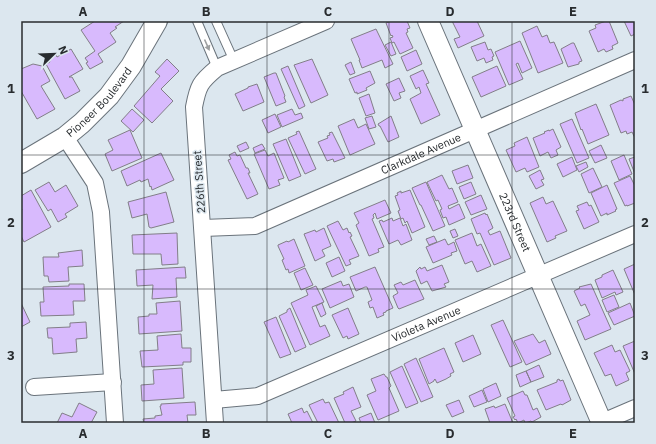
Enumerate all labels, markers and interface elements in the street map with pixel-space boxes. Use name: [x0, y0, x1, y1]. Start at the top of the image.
text: A: [79, 3, 88, 20]
text: B: [202, 3, 211, 20]
text: C: [324, 3, 333, 20]
text: D: [445, 3, 455, 20]
text: E: [569, 3, 577, 20]
north arrow: [34, 34, 74, 74]
one-way arrow: [204, 39, 210, 50]
text: N: [55, 44, 71, 57]
street label: Pioneer Boulevard: [63, 64, 135, 140]
text: 1: [7, 80, 15, 97]
text: 1: [641, 80, 649, 97]
street label: Clarkdale Avenue: [379, 130, 463, 177]
street label: 226th Street: [190, 150, 208, 214]
street label: 223rd Street: [496, 190, 534, 254]
text: 2: [7, 214, 15, 231]
text: 2: [641, 214, 649, 231]
street label: Violeta Avenue: [389, 303, 463, 345]
text: 3: [7, 347, 15, 364]
text: 3: [641, 347, 649, 364]
text: A: [79, 425, 88, 442]
text: B: [202, 425, 211, 442]
text: C: [324, 425, 333, 442]
text: D: [445, 425, 455, 442]
text: E: [569, 425, 577, 442]

